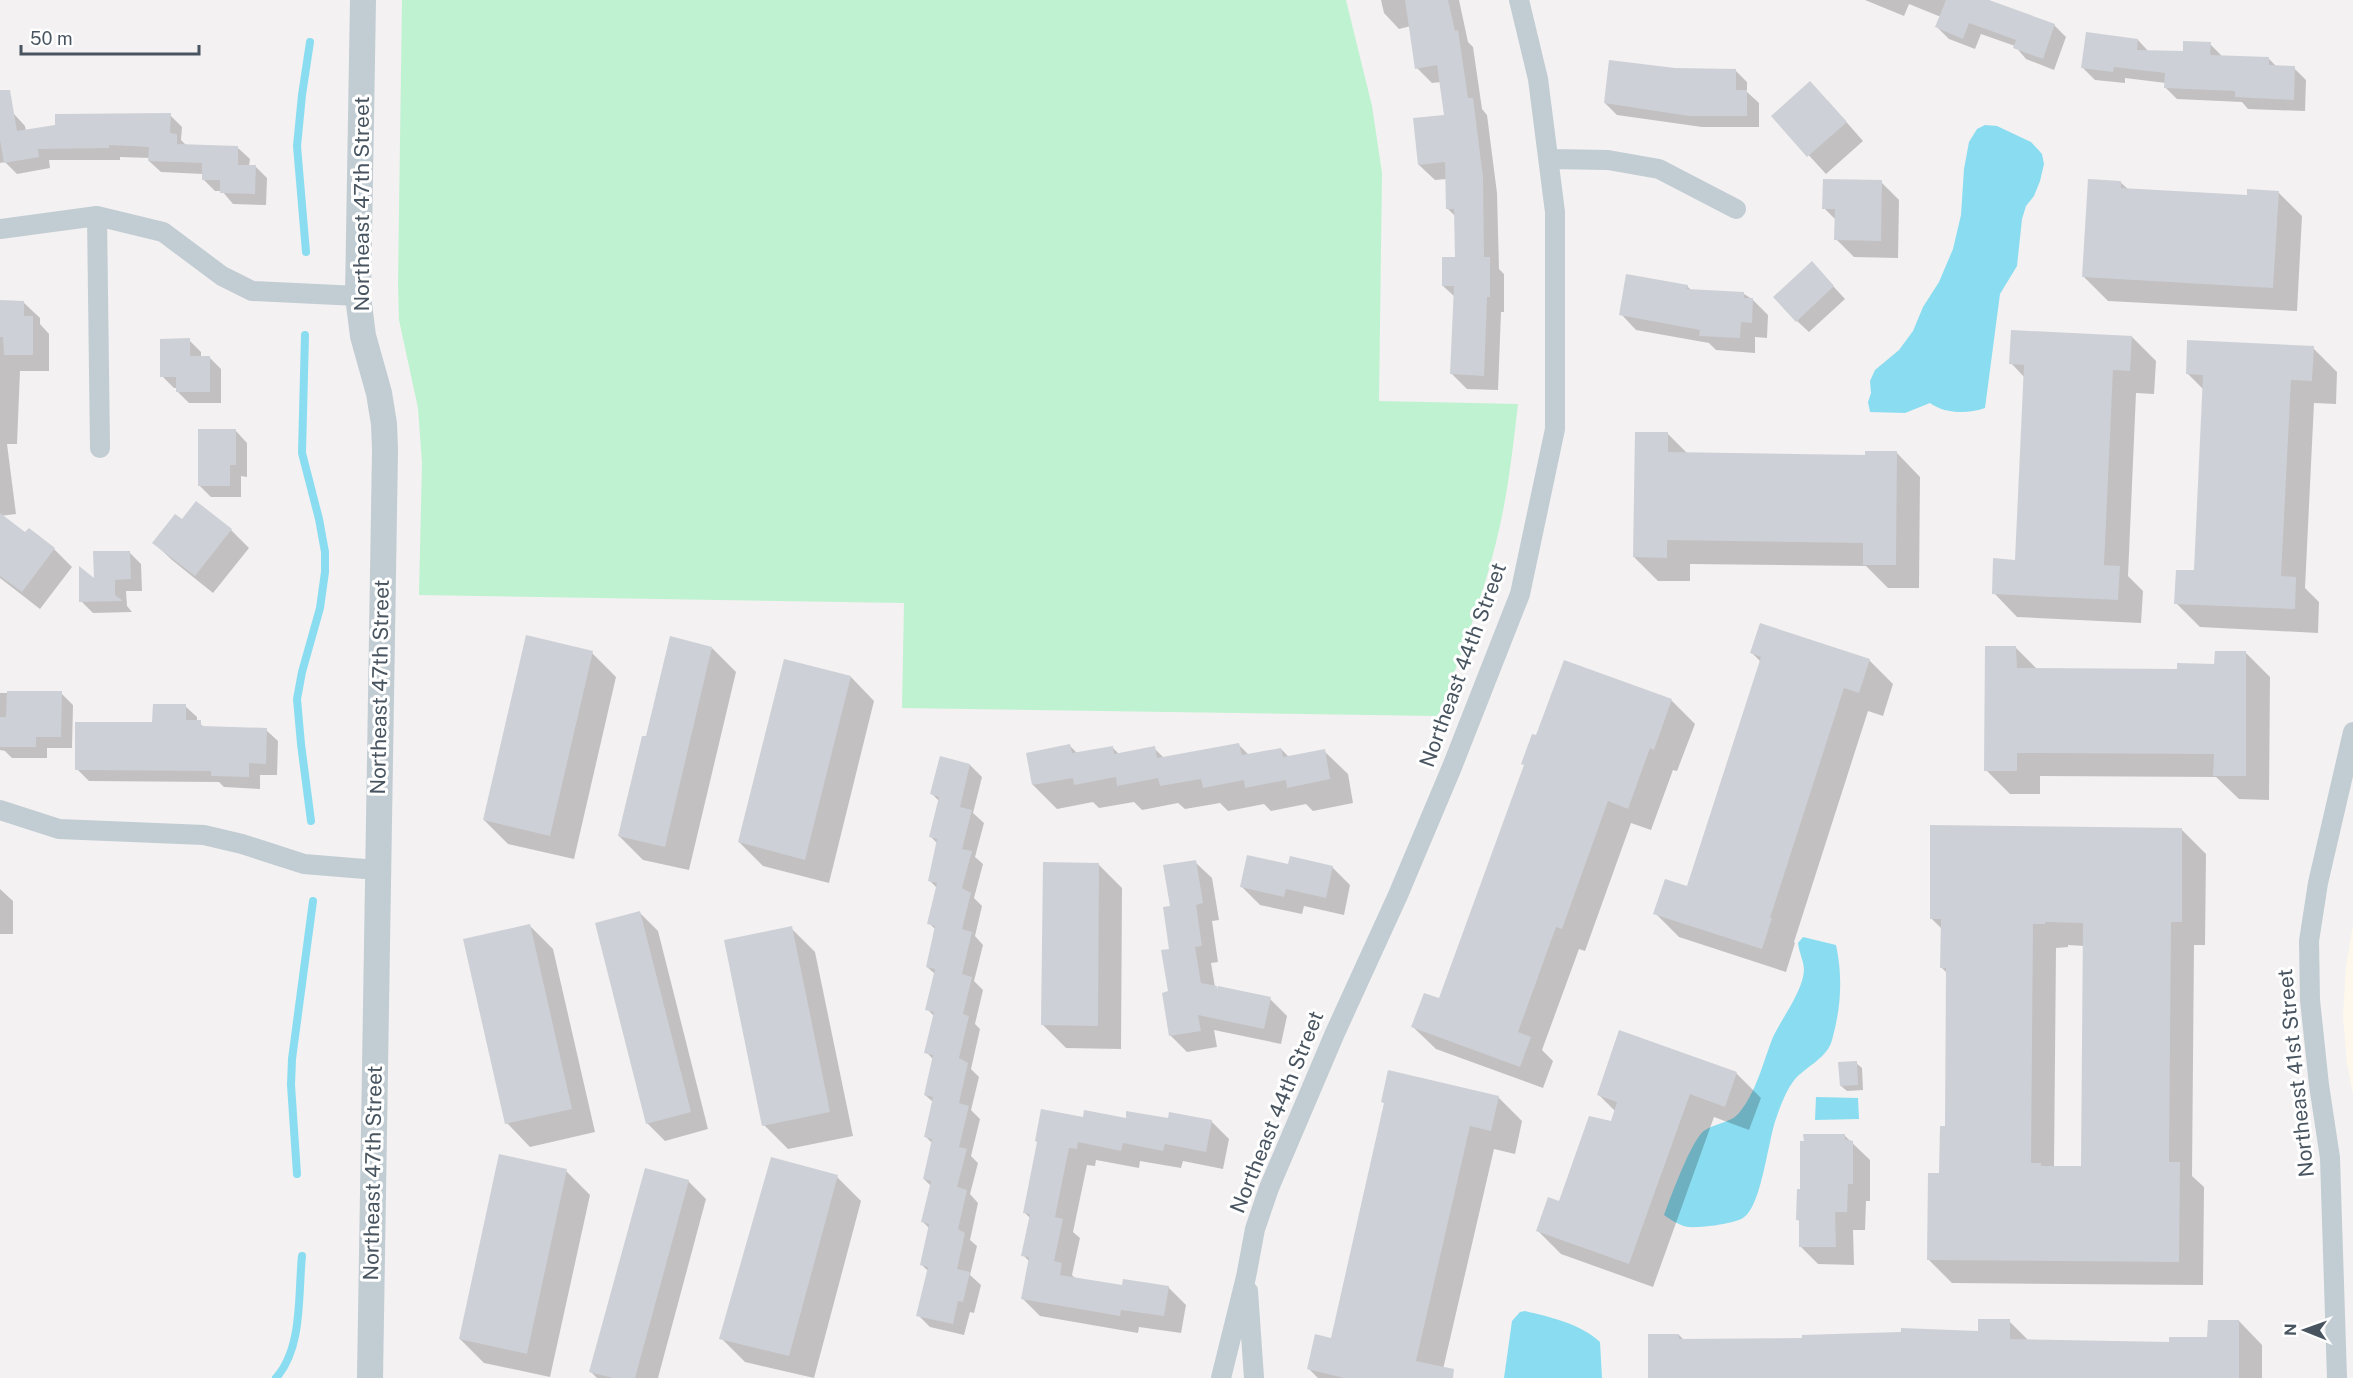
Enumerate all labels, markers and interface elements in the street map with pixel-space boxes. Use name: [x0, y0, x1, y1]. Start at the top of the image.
scale bar: [21, 18, 200, 56]
text: 50 m: [30, 28, 73, 49]
street label: Northeast 47th Street: [349, 96, 374, 312]
street label: Northeast 44th Street: [1414, 559, 1511, 770]
street label: Northeast 47th Street: [365, 579, 394, 795]
street label: Northeast 41st Street: [2272, 968, 2319, 1178]
street label: Northeast 44th Street: [1225, 1007, 1329, 1217]
street label: Northeast 47th Street: [358, 1065, 387, 1281]
north arrow: [2275, 1300, 2335, 1360]
text: N: [2281, 1323, 2300, 1336]

